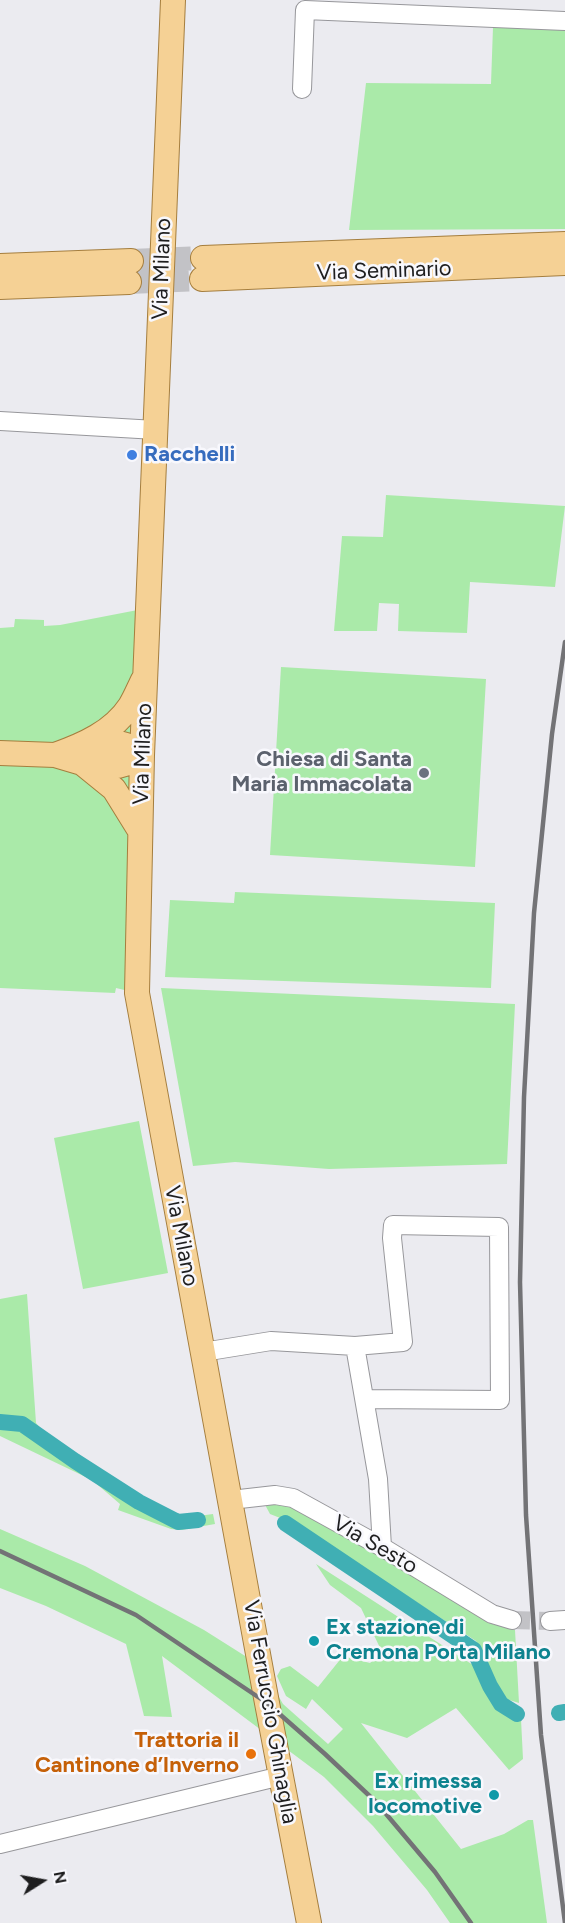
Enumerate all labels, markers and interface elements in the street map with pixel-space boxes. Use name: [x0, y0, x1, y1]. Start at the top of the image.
street label: Via Milano: [147, 218, 177, 320]
street label: Via Seminario: [316, 255, 452, 287]
place label: Racchelli: [144, 442, 235, 468]
marker: Racchelli: [125, 448, 139, 462]
street label: Via Milano: [128, 703, 158, 805]
place label: Chiesa di Santa Maria Immacolata: [232, 747, 412, 798]
marker: Chiesa di Santa Maria Immacolata: [417, 766, 431, 780]
street label: Via Milano: [158, 1184, 204, 1288]
street label: Via Sesto: [328, 1510, 422, 1580]
street label: Via Ferruccio Ghinaglia: [237, 1598, 303, 1826]
place label: Ex stazione di Cremona Porta Milano: [326, 1615, 551, 1666]
marker: Ex stazione di Cremona Porta Milano: [307, 1634, 321, 1648]
place label: Trattoria il Cantinone d’Inverno: [35, 1728, 239, 1780]
marker: Trattoria il Cantinone d’Inverno: [244, 1747, 258, 1761]
place label: Ex rimessa locomotive: [368, 1769, 482, 1820]
marker: Ex rimessa locomotive: [487, 1788, 501, 1802]
north arrow: [12, 1851, 72, 1911]
text: N: [50, 1870, 71, 1885]

